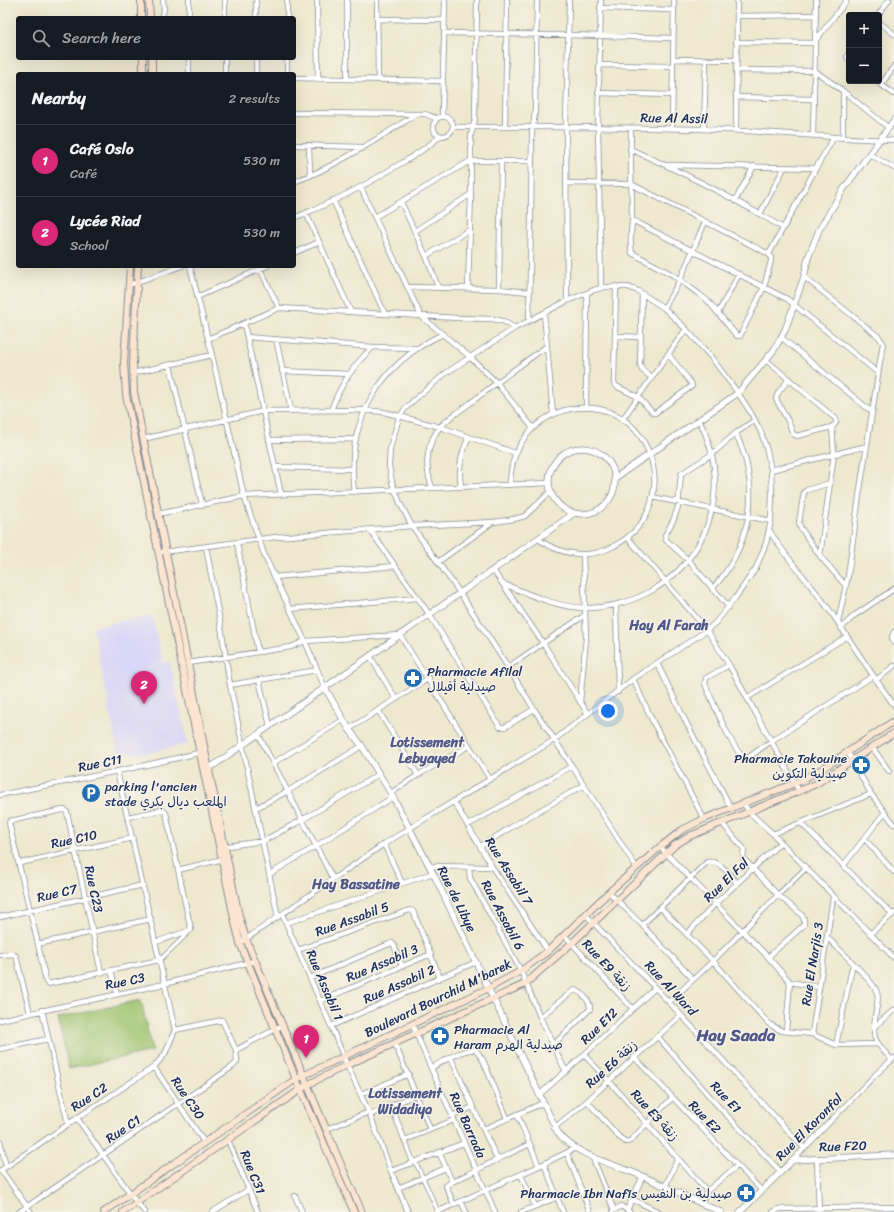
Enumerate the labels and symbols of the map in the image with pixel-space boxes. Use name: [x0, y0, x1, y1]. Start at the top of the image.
street label: Rue Al Assil: [640, 106, 708, 130]
district label: Hay Al Farah: [628, 613, 709, 638]
place label: Pharmacie Afilal صيدلية أفيلال: [427, 660, 523, 698]
pharmacy icon: Pharmacie Afilal صيدلية أفيلال: [402, 667, 424, 689]
pin: 2: [131, 671, 157, 704]
your location: [598, 701, 618, 721]
district label: Lotissement Lebyayed: [390, 730, 465, 771]
street label: Rue C11: [76, 747, 124, 779]
place label: Pharmacie Takouine صيدلية التكوين: [734, 747, 847, 785]
pharmacy icon: Pharmacie Takouine صيدلية التكوين: [850, 754, 872, 776]
place label: parking l'ancien stade الملعب ديال بكري: [104, 775, 227, 813]
parking icon: parking l'ancien stade الملعب ديال بكري: [80, 782, 102, 804]
street label: Rue C10: [49, 823, 99, 855]
street label: Rue Assabil 7: [479, 832, 540, 911]
street label: Rue El Fol: [698, 852, 755, 908]
street label: Rue de Libye: [431, 862, 483, 936]
street label: Rue C23: [78, 863, 110, 915]
district label: Hay Bassatine: [311, 872, 401, 897]
street label: Rue Assabil 6: [475, 876, 531, 954]
street label: Rue C7: [35, 877, 81, 909]
street label: Rue Assabil 5: [312, 895, 392, 943]
street label: Rue El Narjis 3: [794, 921, 830, 1007]
street label: Rue E9 زنقة: [576, 933, 638, 997]
street label: Rue Assabil 3: [342, 937, 422, 989]
street label: Rue Assabil 1: [300, 946, 350, 1024]
street label: Boulevard Bourchid M'barek: [360, 952, 516, 1044]
street label: Rue Al Ward: [639, 955, 704, 1022]
street label: Rue Assabil 2: [359, 958, 439, 1010]
street label: Rue C3: [103, 966, 147, 996]
street label: Rue E12: [575, 1002, 624, 1050]
place label: Pharmacie Al Haram صيدلية الهرم: [454, 1018, 563, 1056]
district label: Hay Saada: [695, 1020, 776, 1050]
pin: 1: [293, 1025, 319, 1058]
pharmacy icon: Pharmacie Al Haram صيدلية الهرم: [429, 1025, 451, 1047]
street label: Rue E6 زنقة: [579, 1034, 643, 1094]
street label: Rue C30: [165, 1072, 211, 1124]
street label: Rue E1: [705, 1075, 748, 1119]
street label: Rue C2: [66, 1076, 113, 1118]
district label: Lotissement Widadiya: [368, 1081, 443, 1122]
street label: Rue E3 زنقة: [625, 1084, 685, 1146]
street label: Rue Barrada: [443, 1088, 493, 1162]
street label: Rue El Koronfol: [770, 1088, 848, 1166]
street label: Rue E2: [683, 1095, 727, 1140]
street label: Rue C1: [101, 1108, 146, 1149]
street label: Rue F20: [819, 1134, 867, 1158]
street label: Rue C31: [234, 1146, 272, 1198]
place label: Pharmacie Ibn Nafis صيدلية بن النفيس: [520, 1182, 732, 1205]
pharmacy icon: Pharmacie Ibn Nafis صيدلية بن النفيس: [735, 1182, 757, 1204]

